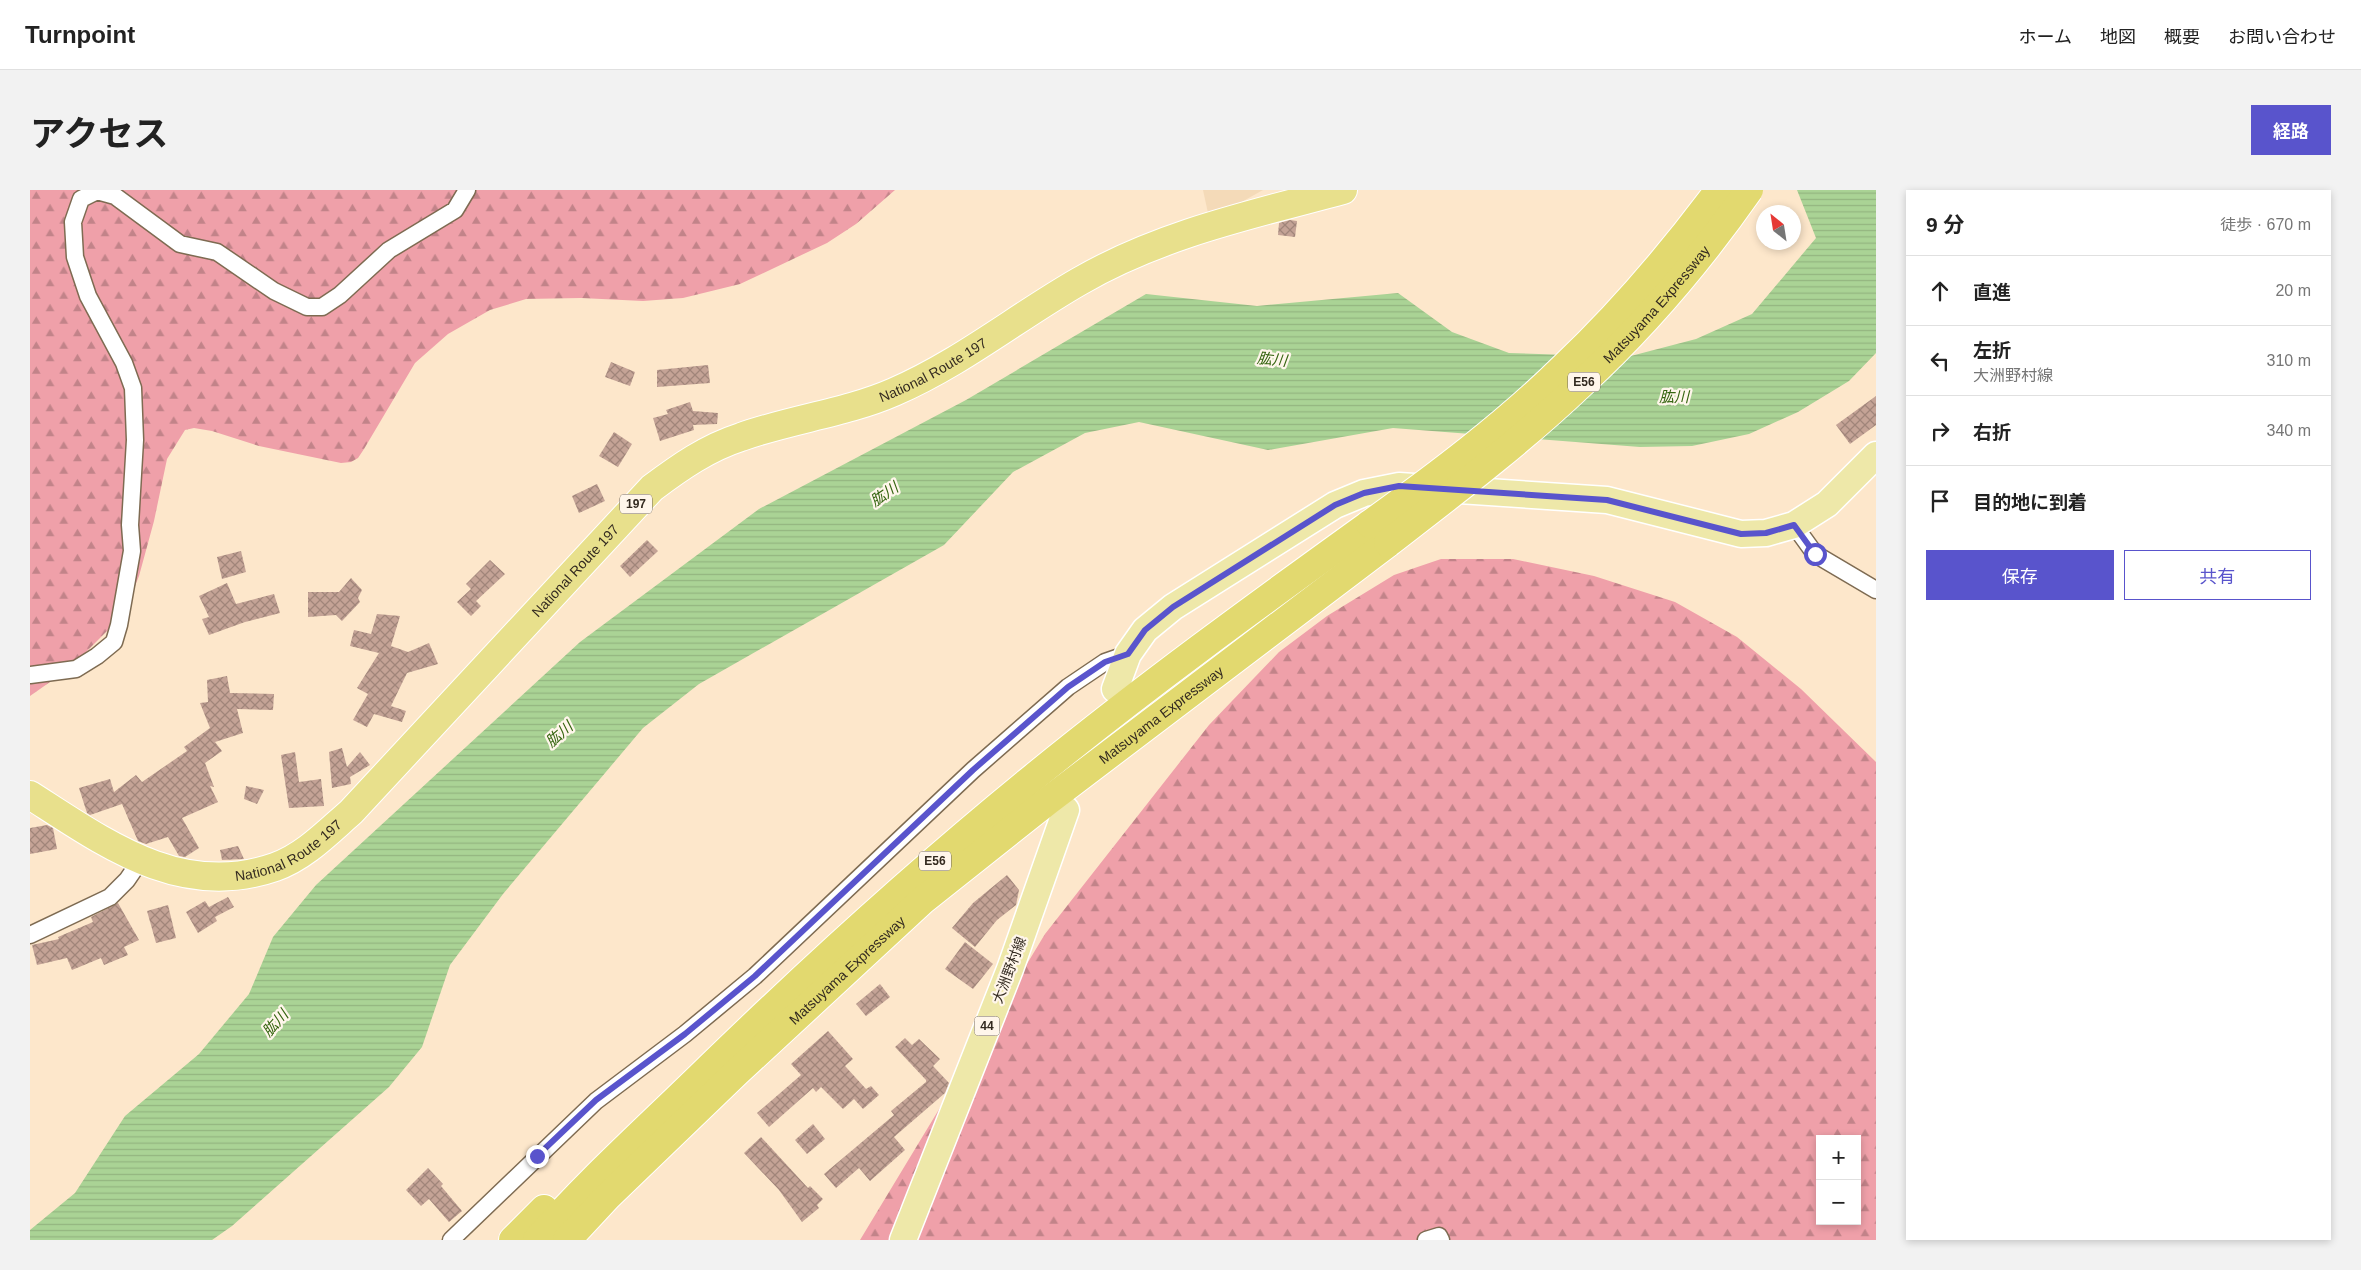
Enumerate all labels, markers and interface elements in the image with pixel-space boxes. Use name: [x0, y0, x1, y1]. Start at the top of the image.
text: Turnpoint: [25, 21, 135, 48]
text: ホーム: [2019, 27, 2072, 47]
text: 地図: [2100, 27, 2136, 47]
text: 概要: [2164, 27, 2200, 47]
text: お問い合わせ: [2228, 27, 2336, 47]
button: 経路: [2251, 105, 2331, 155]
text: アクセス: [30, 114, 168, 153]
north arrow: [1756, 205, 1801, 250]
text: 9 分: [1926, 213, 1965, 236]
text: 徒歩 · 670 m: [2220, 216, 2311, 233]
street label: Matsuyama Expressway: [1600, 242, 1713, 366]
icon: ahead: [1926, 277, 1954, 305]
text: 直進: [1973, 282, 2011, 303]
text: 20 m: [2275, 282, 2311, 299]
street label: National Route 197: [877, 334, 990, 405]
text: 左折: [1973, 340, 2011, 361]
icon: left: [1926, 347, 1954, 375]
water label: 肱川: [1256, 349, 1290, 369]
text: 310 m: [2267, 352, 2311, 369]
text: 大洲野村線: [1973, 367, 2053, 384]
road number: E56: [1568, 372, 1600, 392]
water label: 肱川: [1659, 388, 1691, 405]
icon: right: [1926, 417, 1954, 445]
text: 右折: [1973, 422, 2011, 443]
text: 340 m: [2267, 422, 2311, 439]
water label: 肱川: [867, 477, 903, 509]
icon: arrive: [1926, 487, 1954, 515]
text: 目的地に到着: [1973, 492, 2087, 513]
road number: 197: [620, 494, 652, 514]
street label: National Route 197: [529, 521, 622, 620]
route start: [1804, 543, 1827, 566]
button: 保存: [1926, 550, 2114, 600]
button: 共有: [2124, 550, 2311, 600]
street label: Matsuyama Expressway: [1096, 663, 1226, 767]
water label: 肱川: [542, 716, 577, 750]
street label: National Route 197: [234, 816, 345, 884]
road number: E56: [919, 851, 951, 870]
street label: Matsuyama Expressway: [786, 913, 908, 1028]
street label: 大洲野村線: [989, 934, 1029, 1006]
water label: 肱川: [259, 1005, 293, 1040]
road number: 44: [974, 1016, 1000, 1036]
map controls: [1816, 1135, 1861, 1225]
button: +: [1816, 1135, 1861, 1180]
route end: [526, 1145, 549, 1168]
button: −: [1816, 1180, 1861, 1225]

